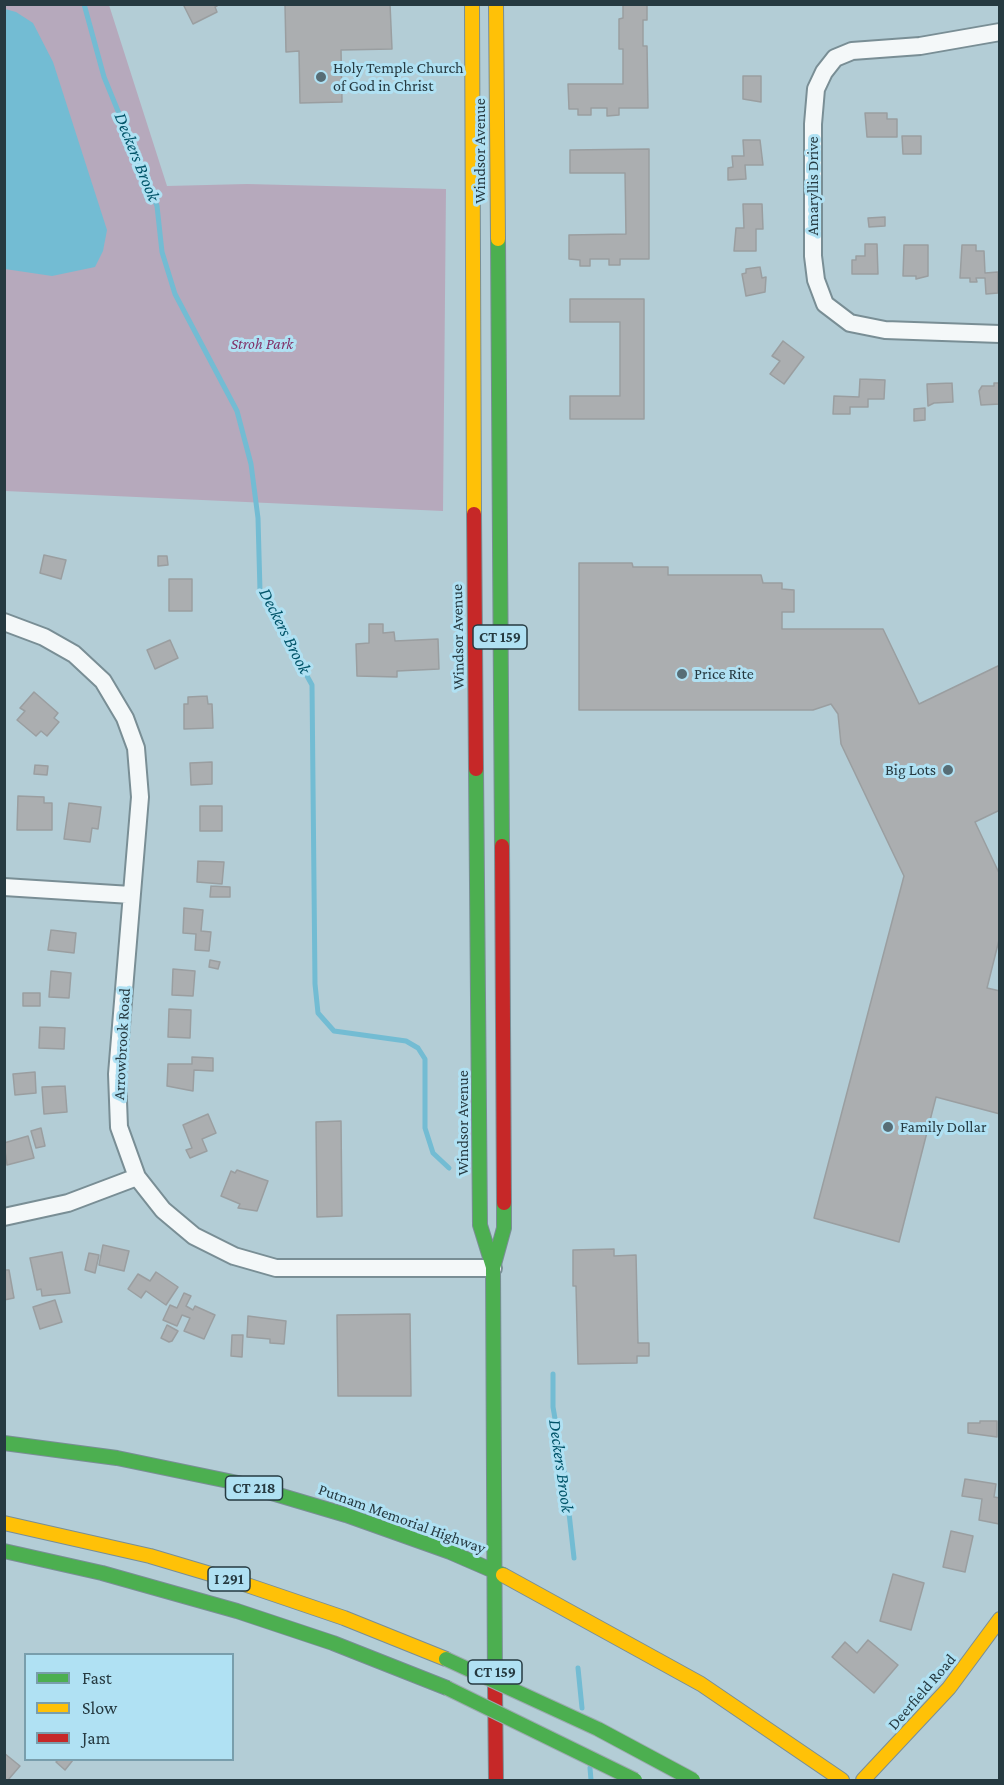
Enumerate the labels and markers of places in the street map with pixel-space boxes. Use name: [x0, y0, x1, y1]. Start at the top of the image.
place label: Holy Temple Church of God in Christ: [333, 58, 464, 96]
marker: Holy Temple Church of God in Christ: [314, 70, 328, 84]
place label: Price Rite: [694, 664, 754, 684]
marker: Price Rite: [675, 667, 689, 681]
place label: Big Lots: [885, 760, 936, 780]
marker: Big Lots: [941, 763, 955, 777]
place label: Family Dollar: [900, 1117, 987, 1137]
marker: Family Dollar: [881, 1120, 895, 1134]

